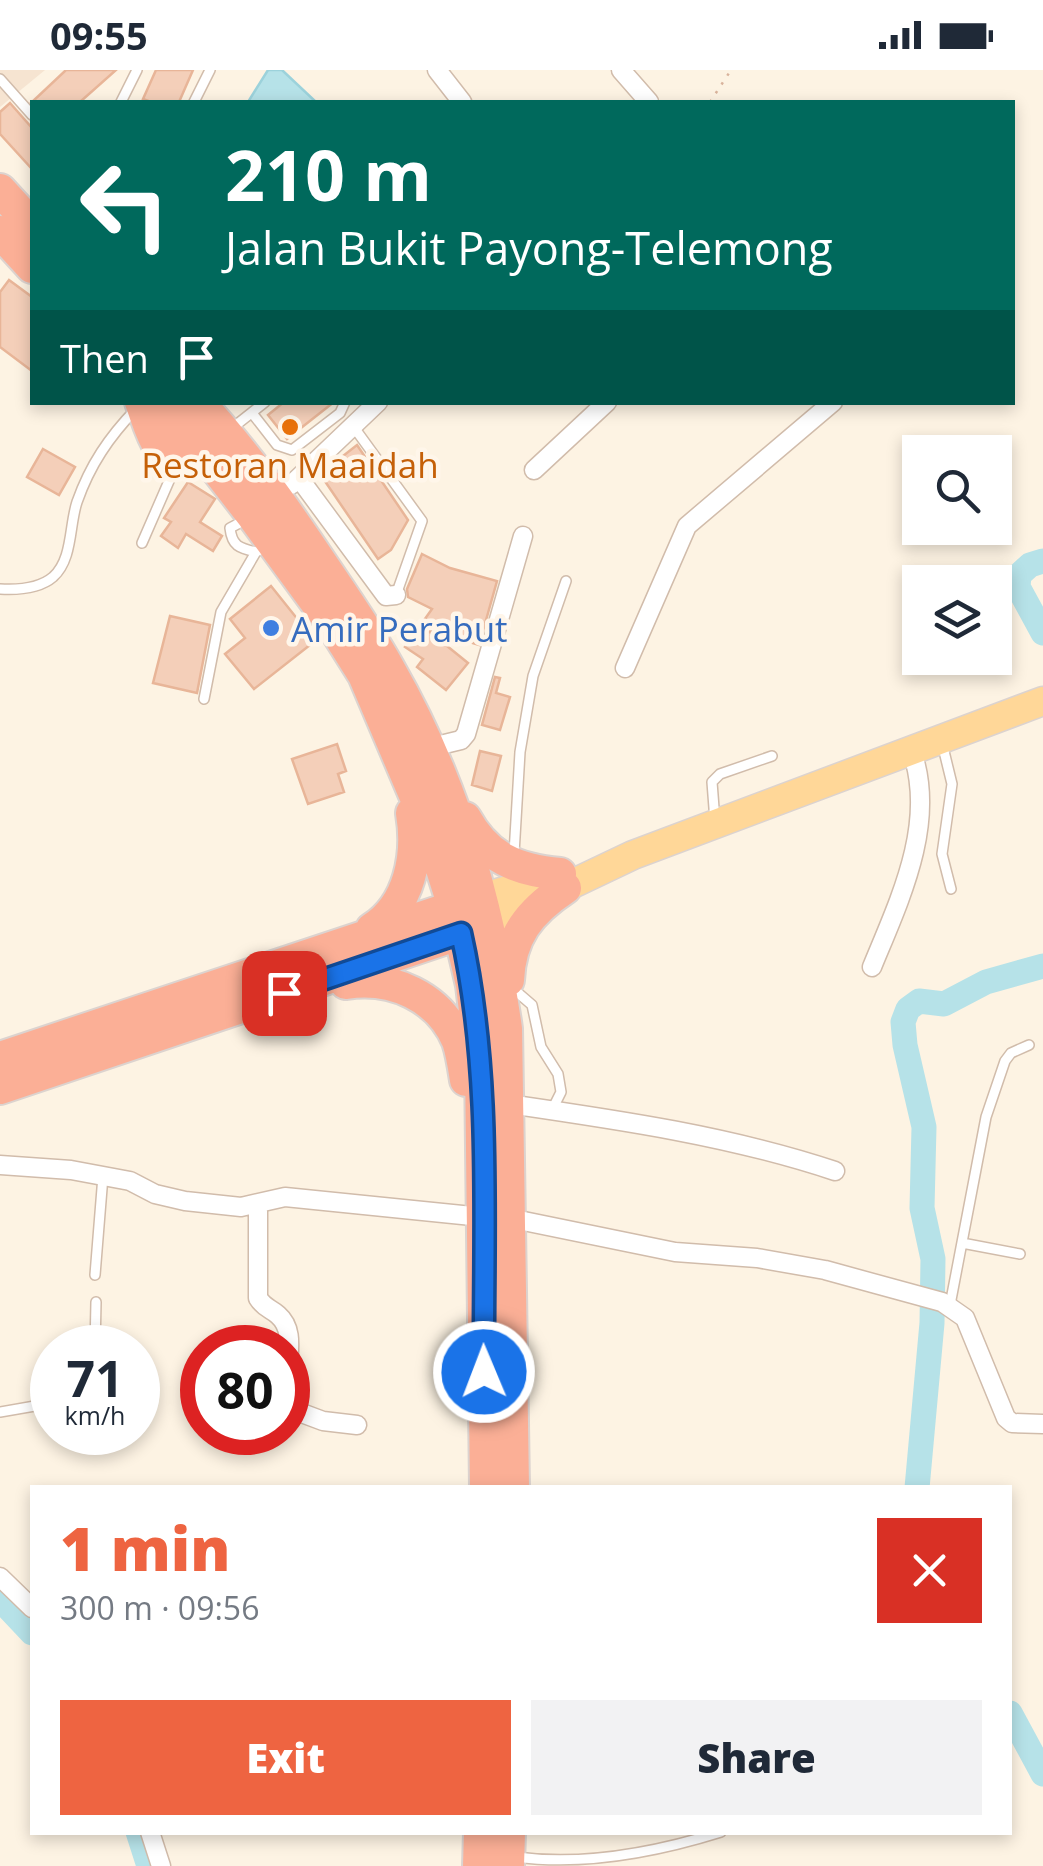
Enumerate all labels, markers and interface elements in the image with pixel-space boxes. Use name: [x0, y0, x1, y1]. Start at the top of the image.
text: 09:55: [50, 9, 148, 61]
text: 210 m: [225, 126, 432, 222]
icon: left: [60, 140, 190, 270]
text: Jalan Bukit Payong-Telemong: [225, 217, 833, 278]
icon: arrive: [169, 330, 224, 385]
text: Then: [60, 332, 149, 384]
marker: Restoran Maaidah: [279, 416, 301, 438]
map controls: [902, 435, 1012, 675]
button: search: [902, 435, 1012, 545]
place label: Restoran Maaidah: [141, 441, 439, 488]
button: layers: [902, 565, 1012, 675]
place label: Amir Perabut: [291, 605, 508, 652]
marker: Amir Perabut: [260, 617, 282, 639]
pin: [242, 951, 327, 1036]
icon: arrive: [257, 966, 312, 1021]
position arrow: [432, 1320, 536, 1424]
speed limit sign: 80: [180, 1325, 310, 1455]
text: 71: [66, 1344, 124, 1412]
text: km/h: [65, 1398, 125, 1432]
text: 1 min: [60, 1507, 230, 1589]
button: close: [877, 1518, 982, 1623]
text: 300 m · 09:56: [60, 1586, 259, 1629]
button: Exit: [60, 1700, 511, 1815]
button: Share: [531, 1700, 982, 1815]

